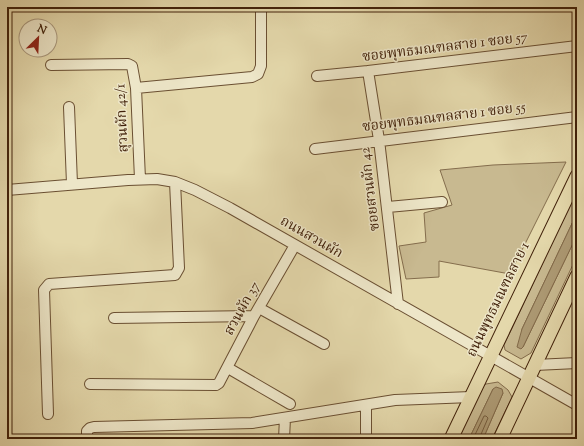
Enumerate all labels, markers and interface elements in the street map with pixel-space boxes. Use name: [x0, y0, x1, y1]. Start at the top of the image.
north arrow: [18, 18, 58, 58]
text: N: [33, 20, 49, 39]
street label: ซอยพุทธมณฑลสาย 1 ซอย 57: [361, 28, 529, 68]
street label: สุวนผัก 42/1: [111, 83, 135, 153]
street label: ซอยพุทธมณฑลสาย 1 ซอย 55: [361, 98, 527, 138]
street label: ซอยสวนผัก 42: [356, 145, 386, 232]
street label: ถนนสวนผัก: [276, 212, 346, 264]
street label: ถนนพุทธมณฑลสาย 1: [462, 239, 536, 361]
street label: สวนผัก 37: [220, 279, 266, 339]

